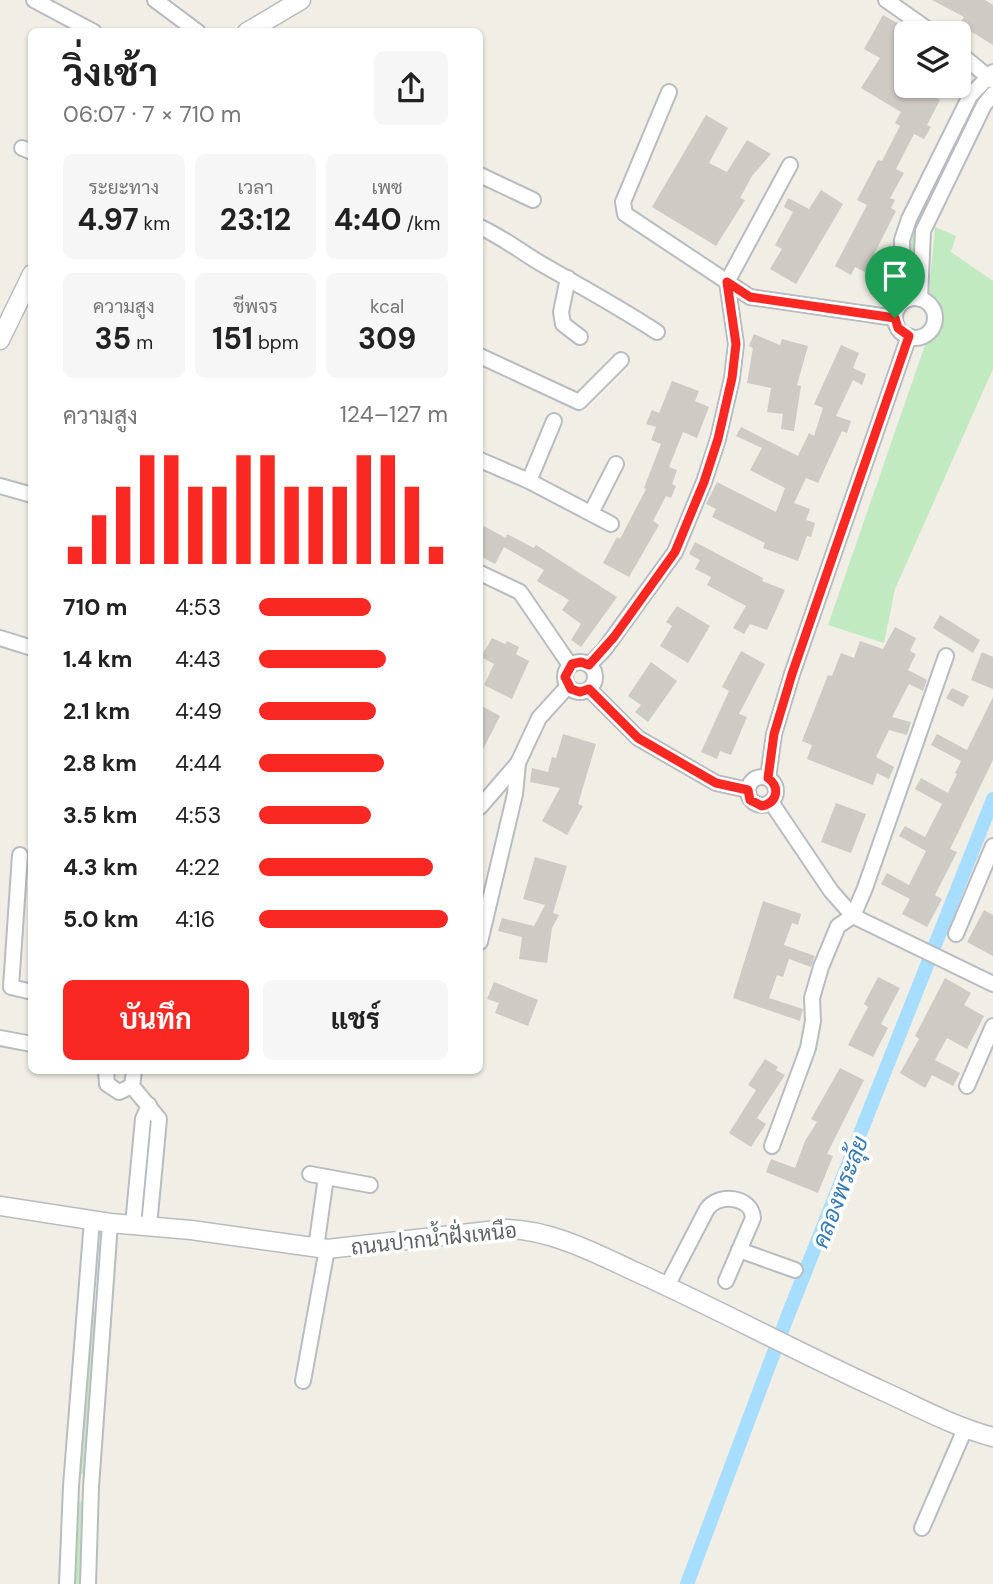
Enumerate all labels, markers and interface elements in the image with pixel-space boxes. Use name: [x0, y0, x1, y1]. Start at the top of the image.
map controls: [894, 21, 971, 98]
button: layers: [894, 21, 971, 98]
text: วิ่งเช้า: [63, 48, 158, 98]
button: share: [374, 51, 448, 125]
text: 06:07 · 7 × 710 m: [63, 99, 241, 129]
text: ระยะทาง: [88, 175, 159, 200]
text: เวลา: [238, 175, 273, 200]
text: เพซ: [372, 175, 403, 200]
text: 4.97: [78, 200, 139, 239]
text: 23:12: [220, 200, 291, 239]
text: 4:40: [334, 200, 402, 239]
text: km: [139, 211, 170, 236]
text: /km: [402, 211, 441, 236]
pin: [865, 246, 925, 318]
icon: arrive: [876, 257, 914, 295]
text: ความสูง: [93, 294, 155, 319]
text: ชีพจร: [233, 294, 278, 319]
text: kcal: [370, 294, 404, 319]
text: 35: [94, 319, 131, 358]
text: 151: [212, 319, 253, 358]
text: 309: [358, 319, 416, 358]
text: m: [131, 330, 153, 355]
text: bpm: [253, 330, 299, 355]
text: 124–127 m: [340, 399, 448, 429]
text: ความสูง: [63, 401, 138, 431]
text: 710 m: [63, 592, 127, 622]
text: 4:53: [175, 592, 221, 622]
text: 1.4 km: [63, 644, 132, 674]
text: 4:43: [175, 644, 221, 674]
text: 2.1 km: [63, 696, 130, 726]
text: 4:49: [175, 696, 222, 726]
text: 2.8 km: [63, 748, 137, 778]
text: 4:44: [175, 748, 222, 778]
text: 3.5 km: [63, 800, 137, 830]
text: 4:53: [175, 800, 221, 830]
text: 4.3 km: [63, 852, 138, 882]
text: 4:22: [175, 852, 220, 882]
text: 5.0 km: [63, 904, 139, 934]
text: 4:16: [175, 904, 215, 934]
button: บันทึก: [63, 980, 249, 1060]
button: แชร์: [263, 980, 448, 1060]
water label: คลองพระลุ้ย: [805, 1132, 876, 1253]
street label: ถนนปากน้ำฝั่งเหนือ: [349, 1211, 518, 1262]

